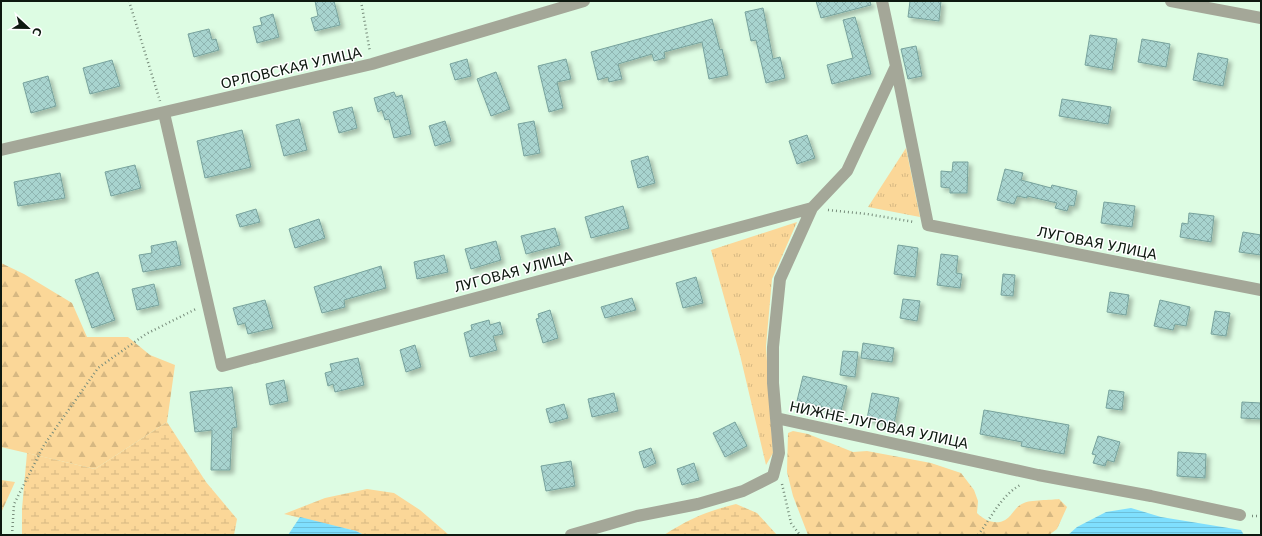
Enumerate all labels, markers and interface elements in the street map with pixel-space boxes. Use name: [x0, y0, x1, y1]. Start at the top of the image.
north arrow: [8, 8, 48, 48]
text: С: [29, 25, 44, 38]
street label: ОРЛОВСКАЯ УЛИЦА: [219, 44, 363, 92]
street label: ЛУГОВАЯ УЛИЦА: [1036, 224, 1159, 263]
street label: ЛУГОВАЯ УЛИЦА: [452, 248, 574, 296]
street label: НИЖНЕ-ЛУГОВАЯ УЛИЦА: [788, 398, 970, 452]

